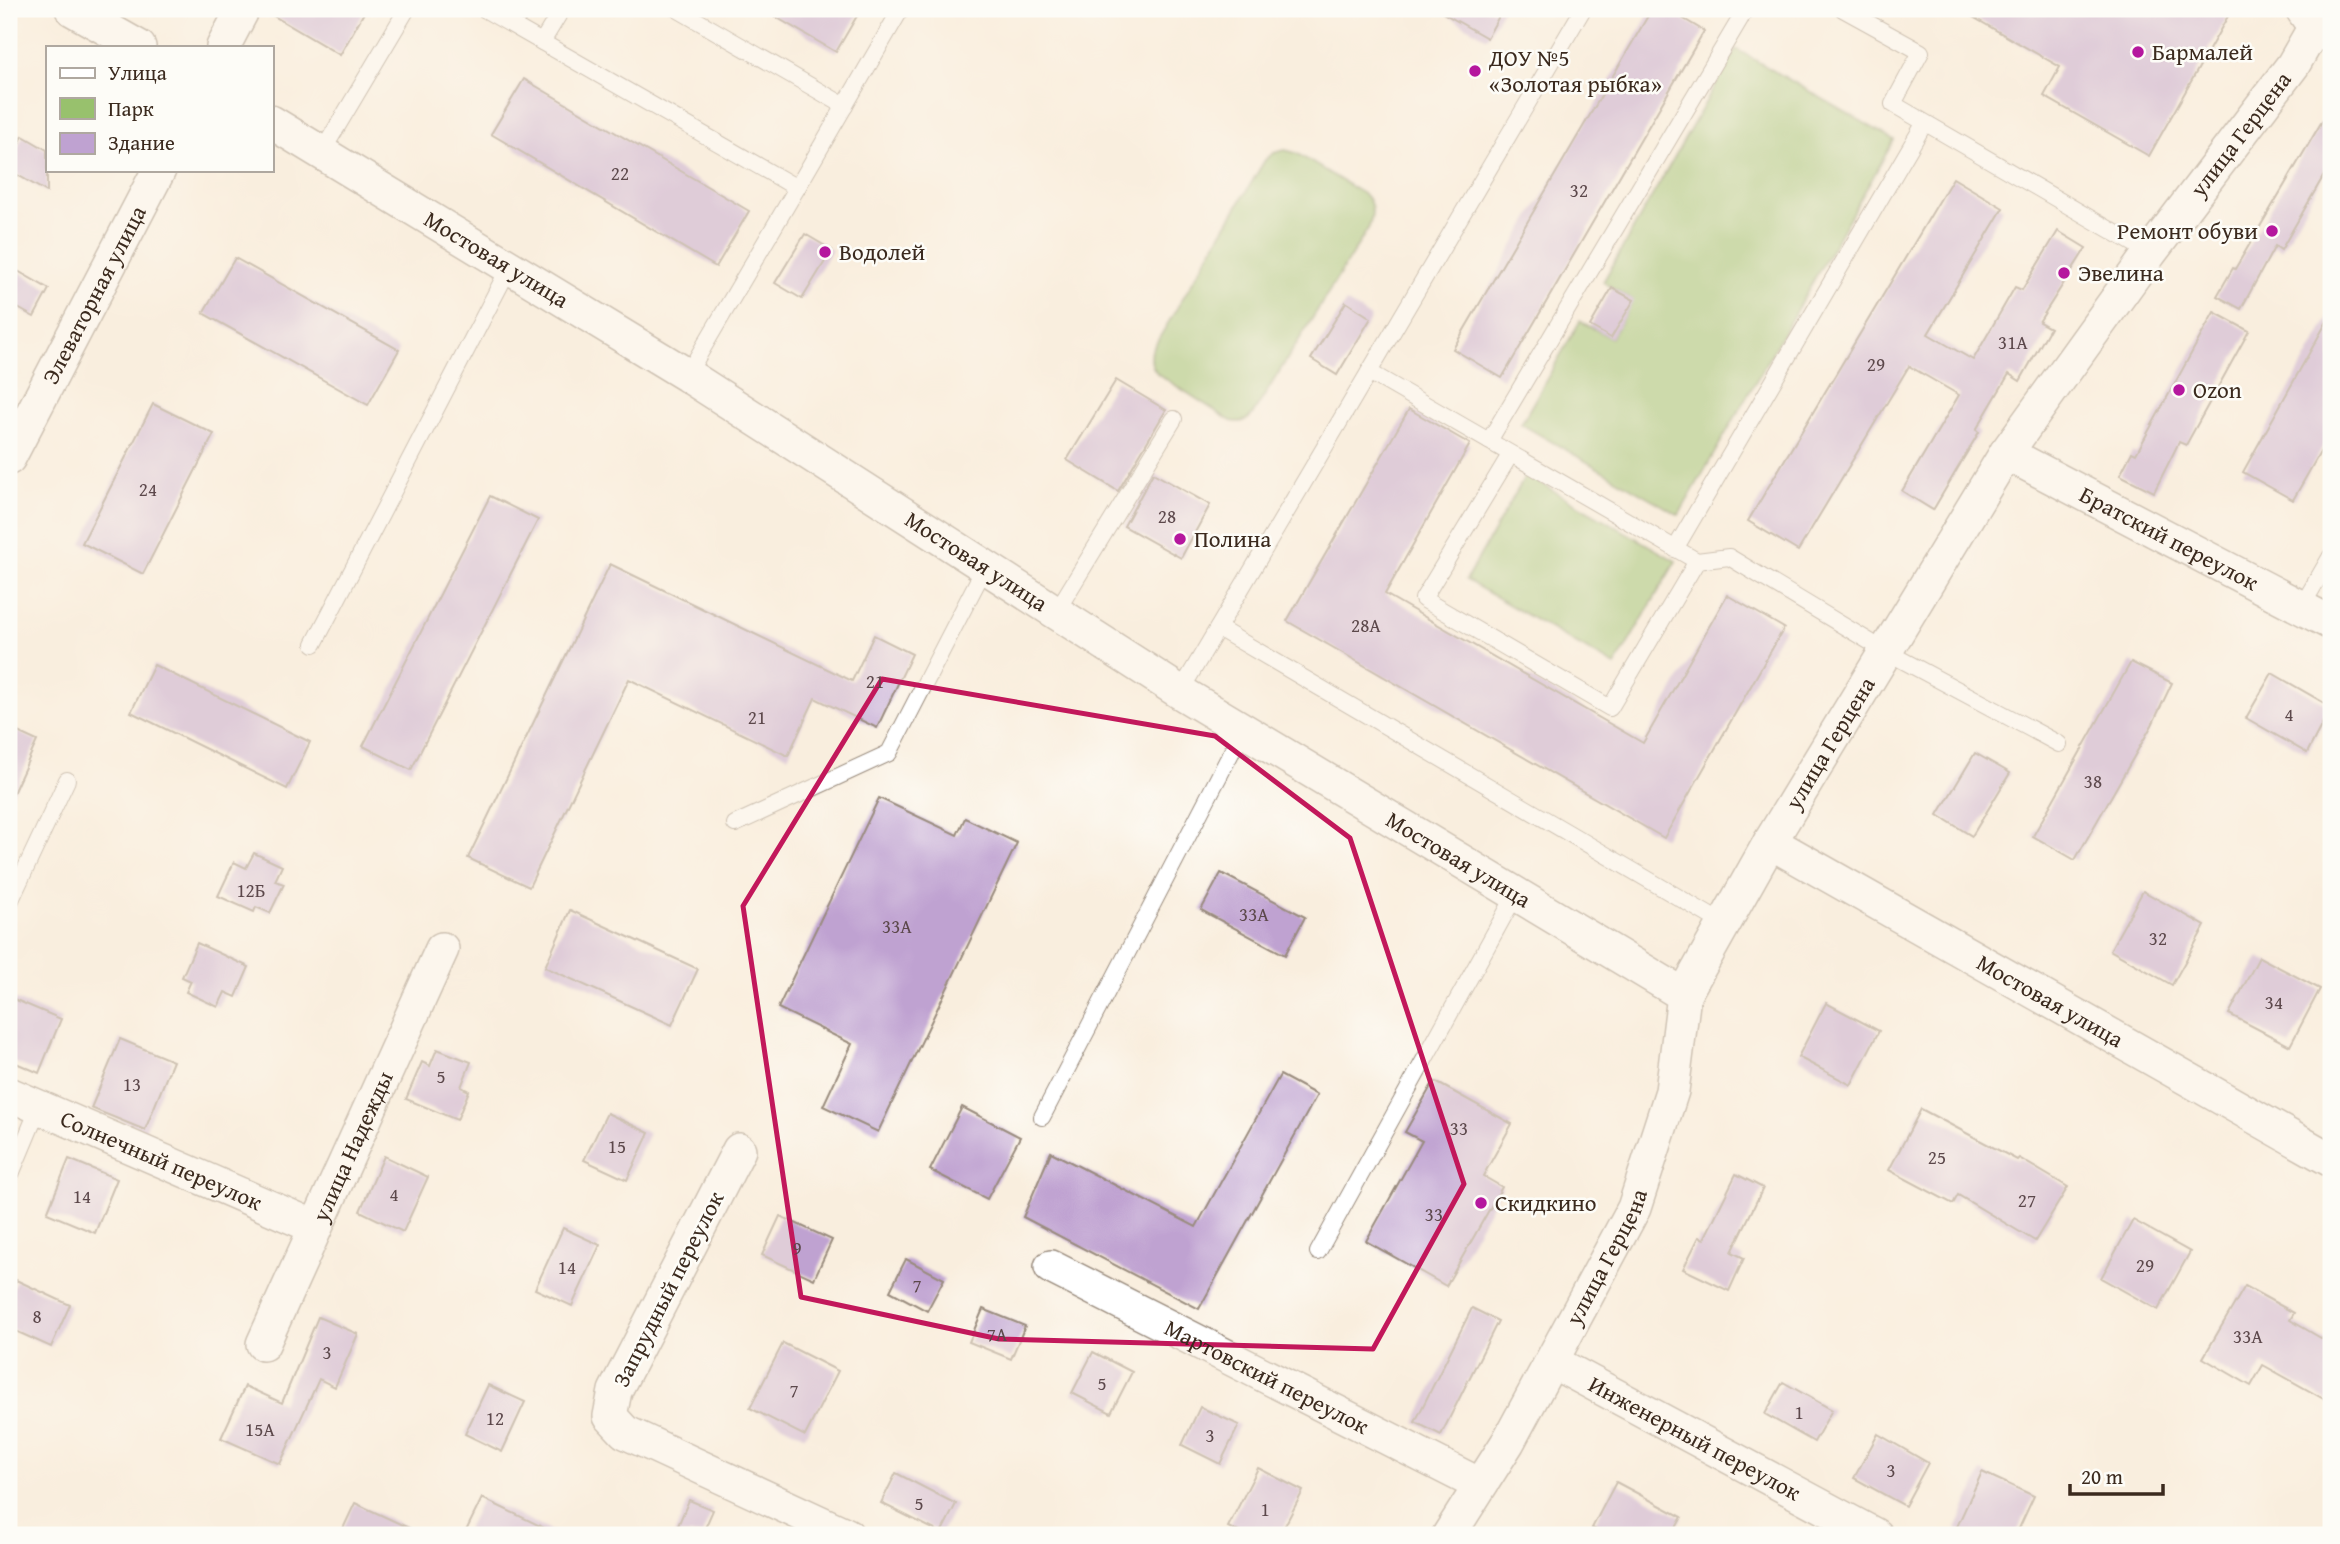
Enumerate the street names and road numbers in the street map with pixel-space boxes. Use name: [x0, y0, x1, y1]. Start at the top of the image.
street label: улица Герцена: [2181, 64, 2299, 204]
street label: Элеваторная улица: [33, 199, 154, 390]
street label: Мостовая улица: [418, 202, 575, 315]
street label: Братский переулок: [2074, 477, 2264, 598]
street label: Мостовая улица: [899, 502, 1055, 619]
street label: улица Герцена: [1776, 670, 1883, 816]
street label: Мостовая улица: [1380, 803, 1538, 915]
street label: Мостовая улица: [1971, 946, 2130, 1055]
street label: улица Надежды: [303, 1065, 401, 1228]
street label: Солнечный переулок: [55, 1101, 267, 1218]
street label: Запрудный переулок: [604, 1185, 731, 1392]
street label: улица Герцена: [1557, 1185, 1655, 1332]
street label: Мартовский переулок: [1159, 1310, 1375, 1442]
street label: Инженерный переулок: [1583, 1367, 1807, 1508]

